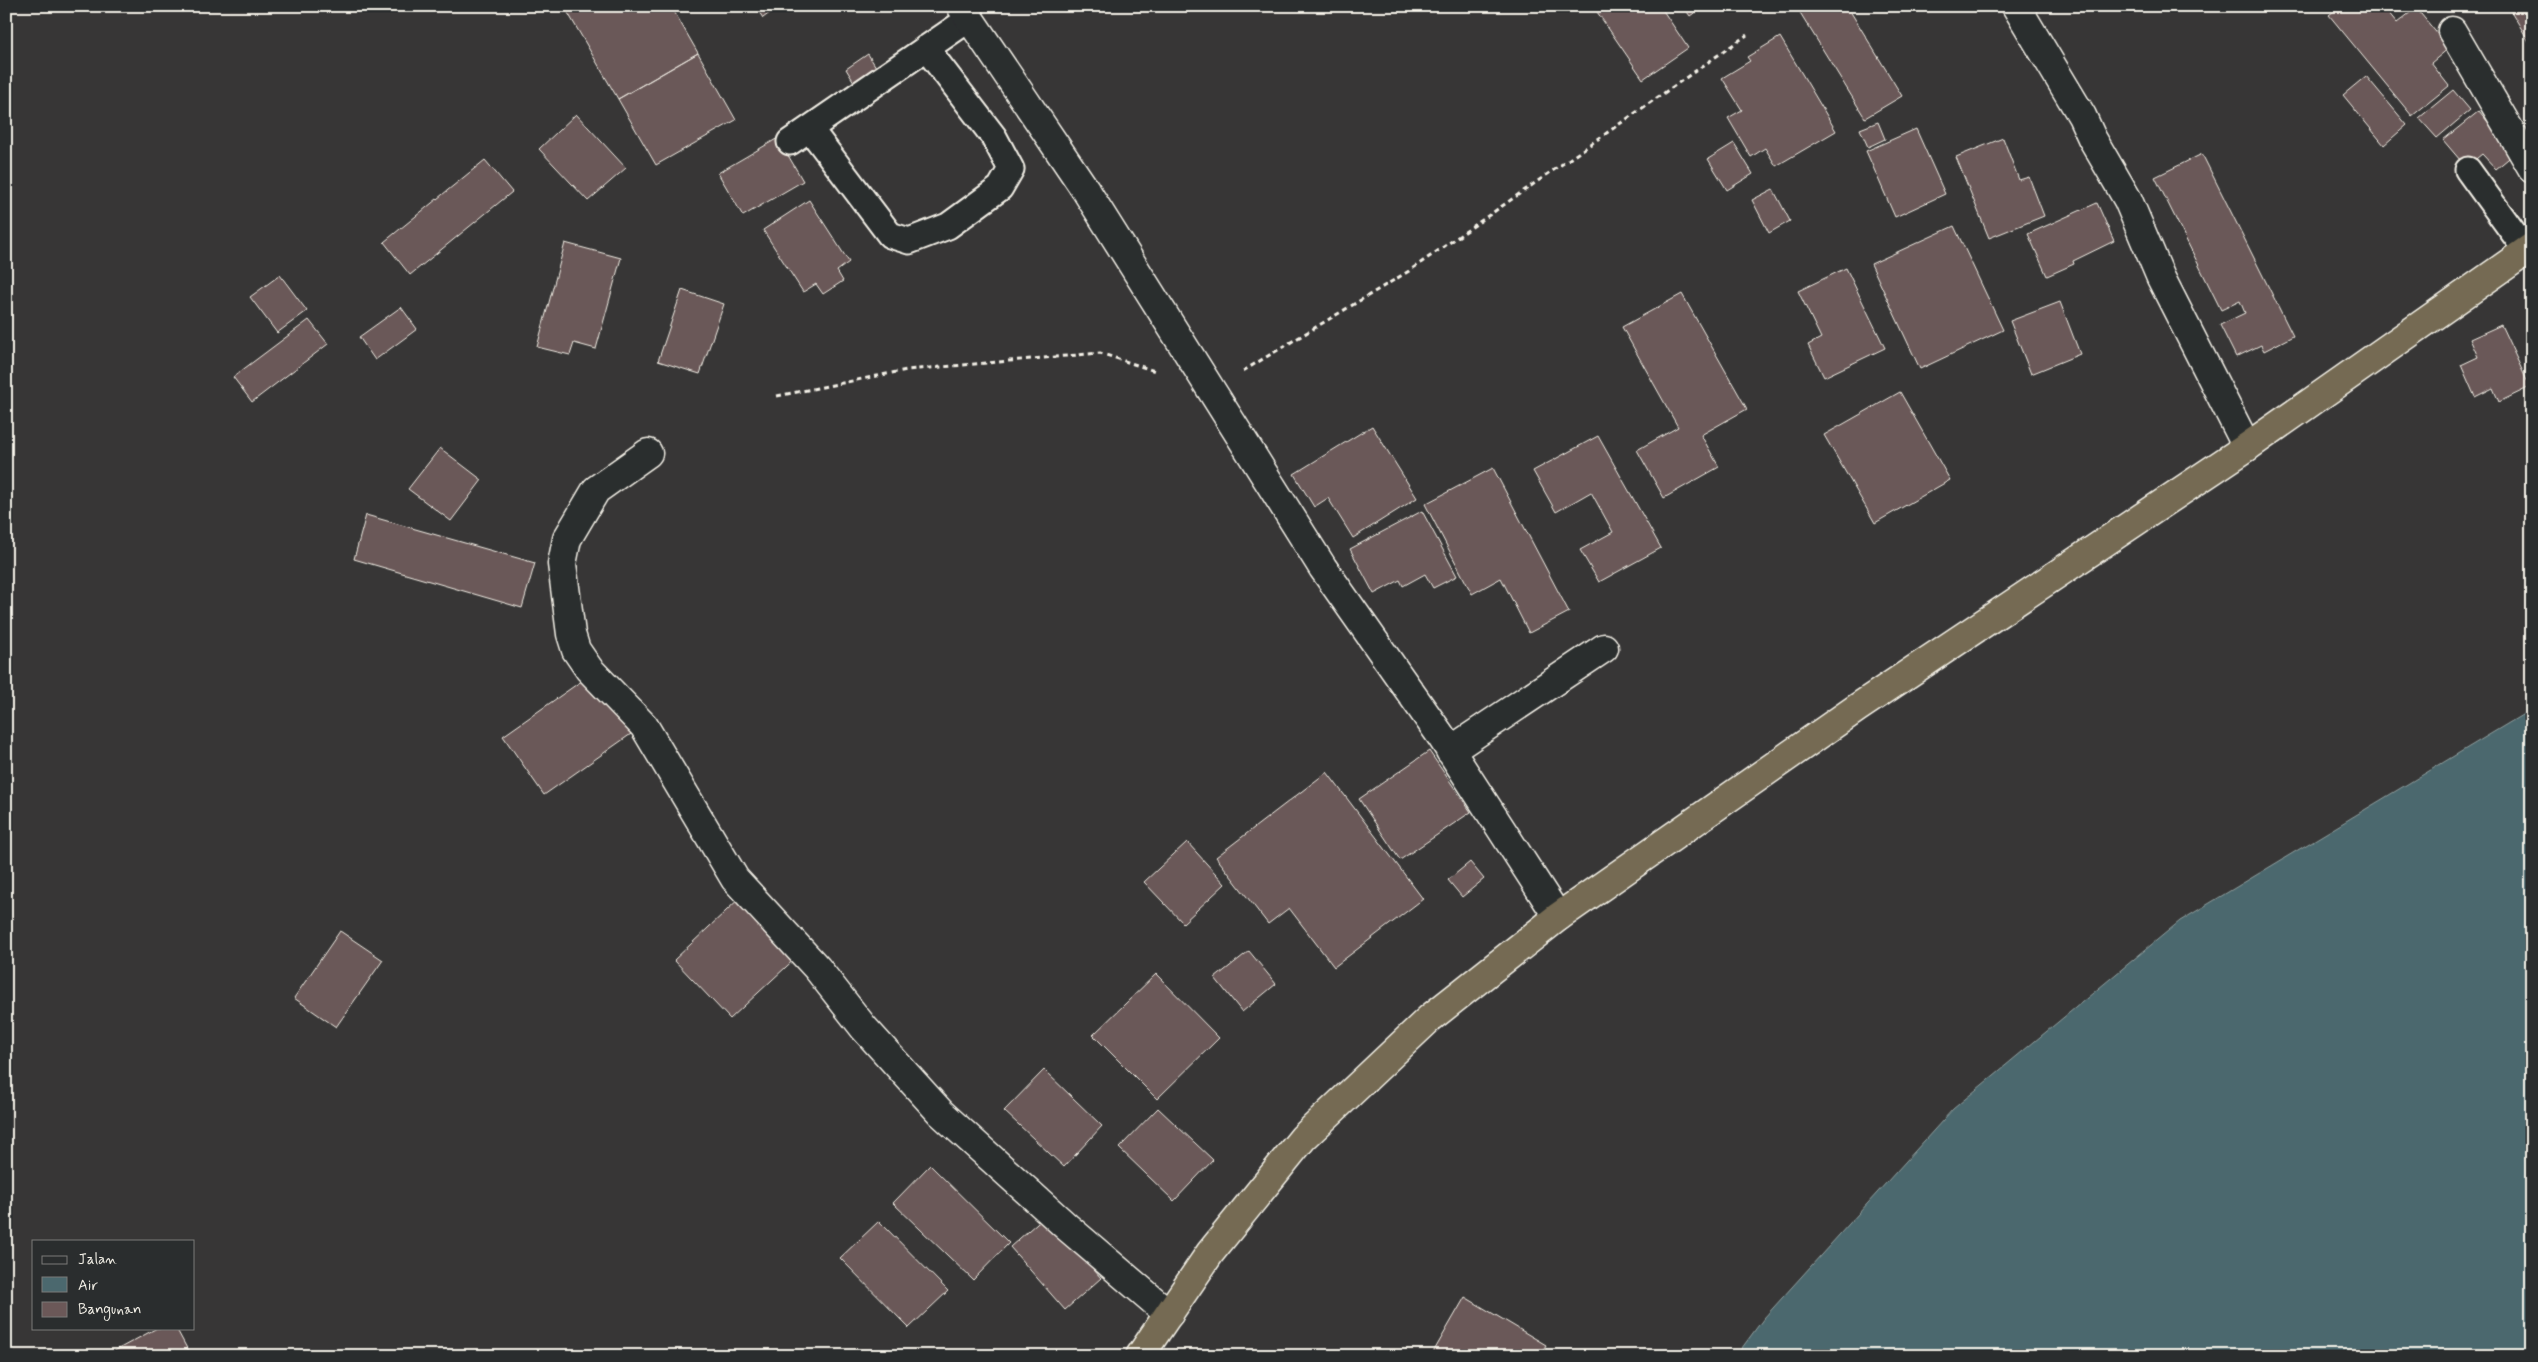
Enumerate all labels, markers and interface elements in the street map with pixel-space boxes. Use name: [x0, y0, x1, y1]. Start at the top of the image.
legend: [32, 1240, 195, 1330]
text: Jalan: [78, 1250, 117, 1270]
text: Air: [78, 1276, 98, 1296]
text: Bangunan: [78, 1300, 141, 1321]

